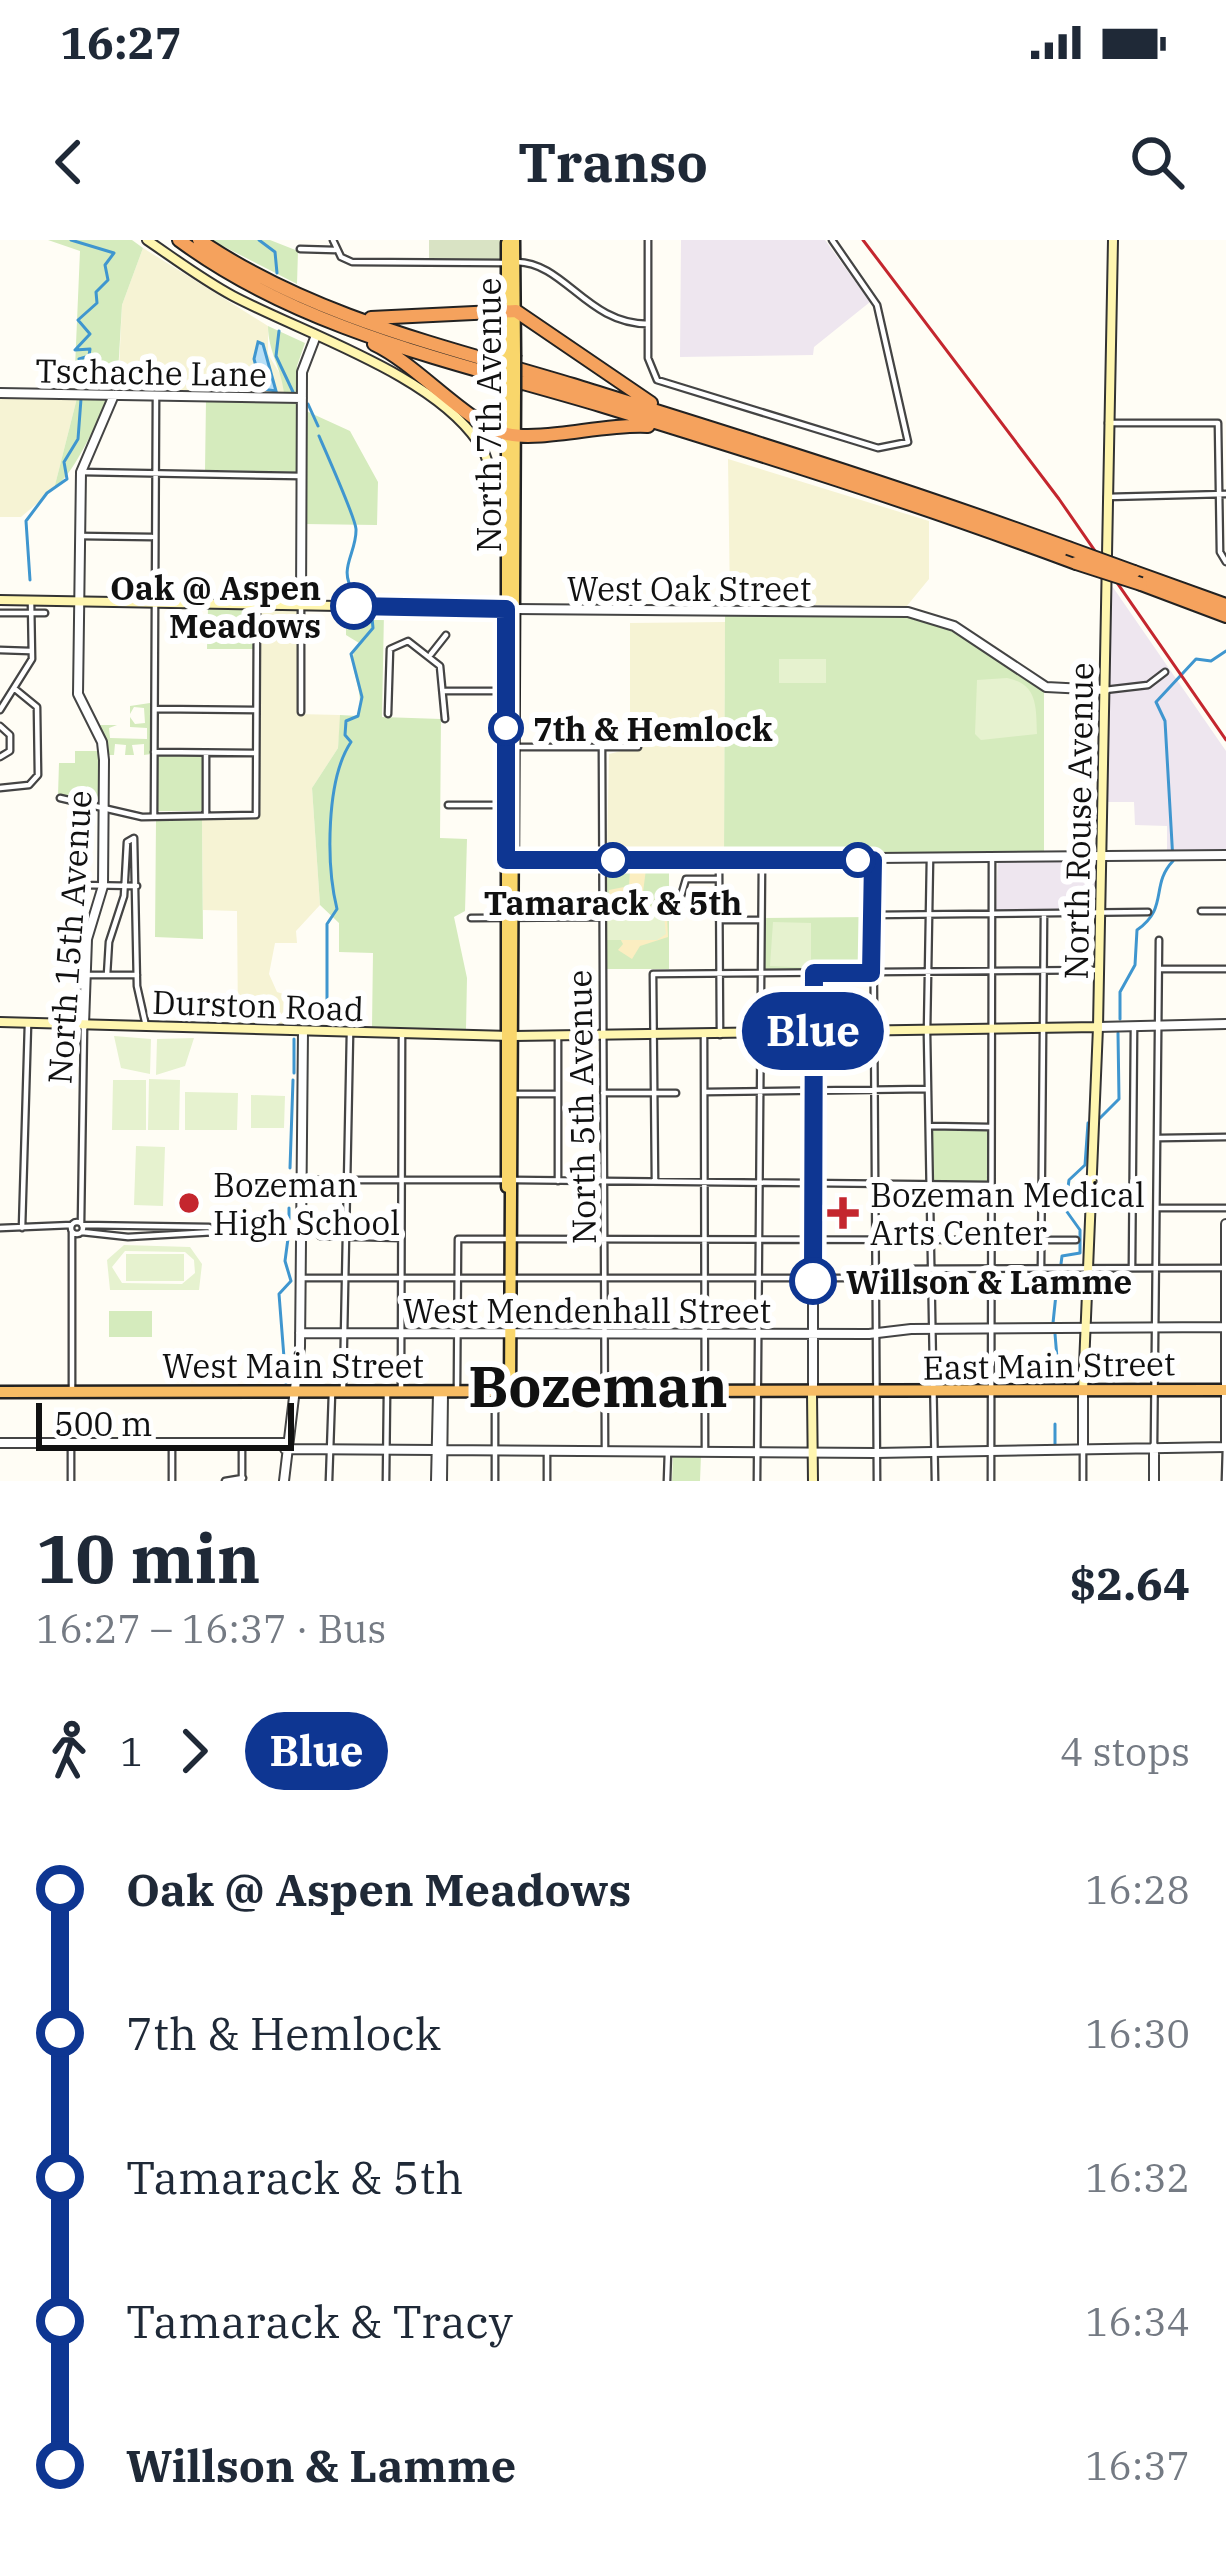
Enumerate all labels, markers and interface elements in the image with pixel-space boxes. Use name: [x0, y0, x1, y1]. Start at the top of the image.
text: 16:27: [60, 13, 182, 71]
text: Transo: [518, 127, 708, 197]
icon: back: [36, 129, 102, 195]
icon: search: [1124, 129, 1190, 195]
street label: North 7th Avenue: [467, 278, 510, 552]
street label: Tschache Lane: [35, 348, 267, 396]
place label: Oak @ Aspen Meadows: [110, 566, 321, 647]
street label: West Oak Street: [567, 567, 811, 610]
marker: Oak @ Aspen Meadows: [332, 584, 376, 628]
street label: North Rouse Avenue: [1054, 662, 1102, 980]
place label: 7th & Hemlock: [533, 707, 773, 750]
marker: 7th & Hemlock: [490, 712, 522, 744]
street label: North 15th Avenue: [37, 789, 101, 1085]
marker: Tamarack & 5th: [597, 844, 629, 876]
unlabelled marker: [842, 844, 874, 876]
place label: Tamarack & 5th: [484, 881, 742, 924]
street label: North 5th Avenue: [557, 969, 605, 1245]
street label: Durston Road: [151, 980, 365, 1030]
line badge: Blue: [729, 992, 897, 1070]
text: Blue: [766, 1003, 860, 1058]
place label: Bozeman High School: [213, 1163, 400, 1244]
place label: Bozeman Medical Arts Center: [870, 1173, 1145, 1254]
marker: Bozeman High School: [176, 1190, 202, 1216]
marker: Bozeman Medical Arts Center: [827, 1197, 859, 1229]
marker: Willson & Lamme: [791, 1259, 835, 1303]
place label: Willson & Lamme: [846, 1260, 1132, 1303]
street label: West Mendenhall Street: [403, 1289, 771, 1332]
street label: East Main Street: [922, 1341, 1176, 1389]
street label: West Main Street: [162, 1344, 424, 1387]
district label: Bozeman: [468, 1349, 728, 1423]
scale bar: [36, 1397, 294, 1450]
text: 500 m: [54, 1402, 153, 1445]
text: 10 min: [36, 1515, 260, 1601]
text: $2.64: [1070, 1554, 1190, 1612]
text: 16:27 – 16:37 · Bus: [36, 1603, 386, 1654]
icon: walk: [36, 1718, 102, 1784]
icon: forward: [161, 1718, 227, 1784]
text: Blue: [269, 1723, 364, 1778]
text: 1: [120, 1726, 143, 1777]
text: 4 stops: [1060, 1726, 1190, 1777]
text: Oak @ Aspen Meadows: [126, 1860, 631, 1918]
text: 16:28: [1085, 1864, 1190, 1915]
text: 7th & Hemlock: [126, 2004, 441, 2062]
text: 16:30: [1085, 2008, 1190, 2059]
text: Tamarack & 5th: [126, 2148, 463, 2206]
text: 16:32: [1085, 2152, 1190, 2203]
text: Tamarack & Tracy: [126, 2292, 513, 2350]
text: 16:34: [1085, 2296, 1190, 2347]
text: Willson & Lamme: [126, 2436, 516, 2494]
text: 16:37: [1085, 2440, 1190, 2491]

